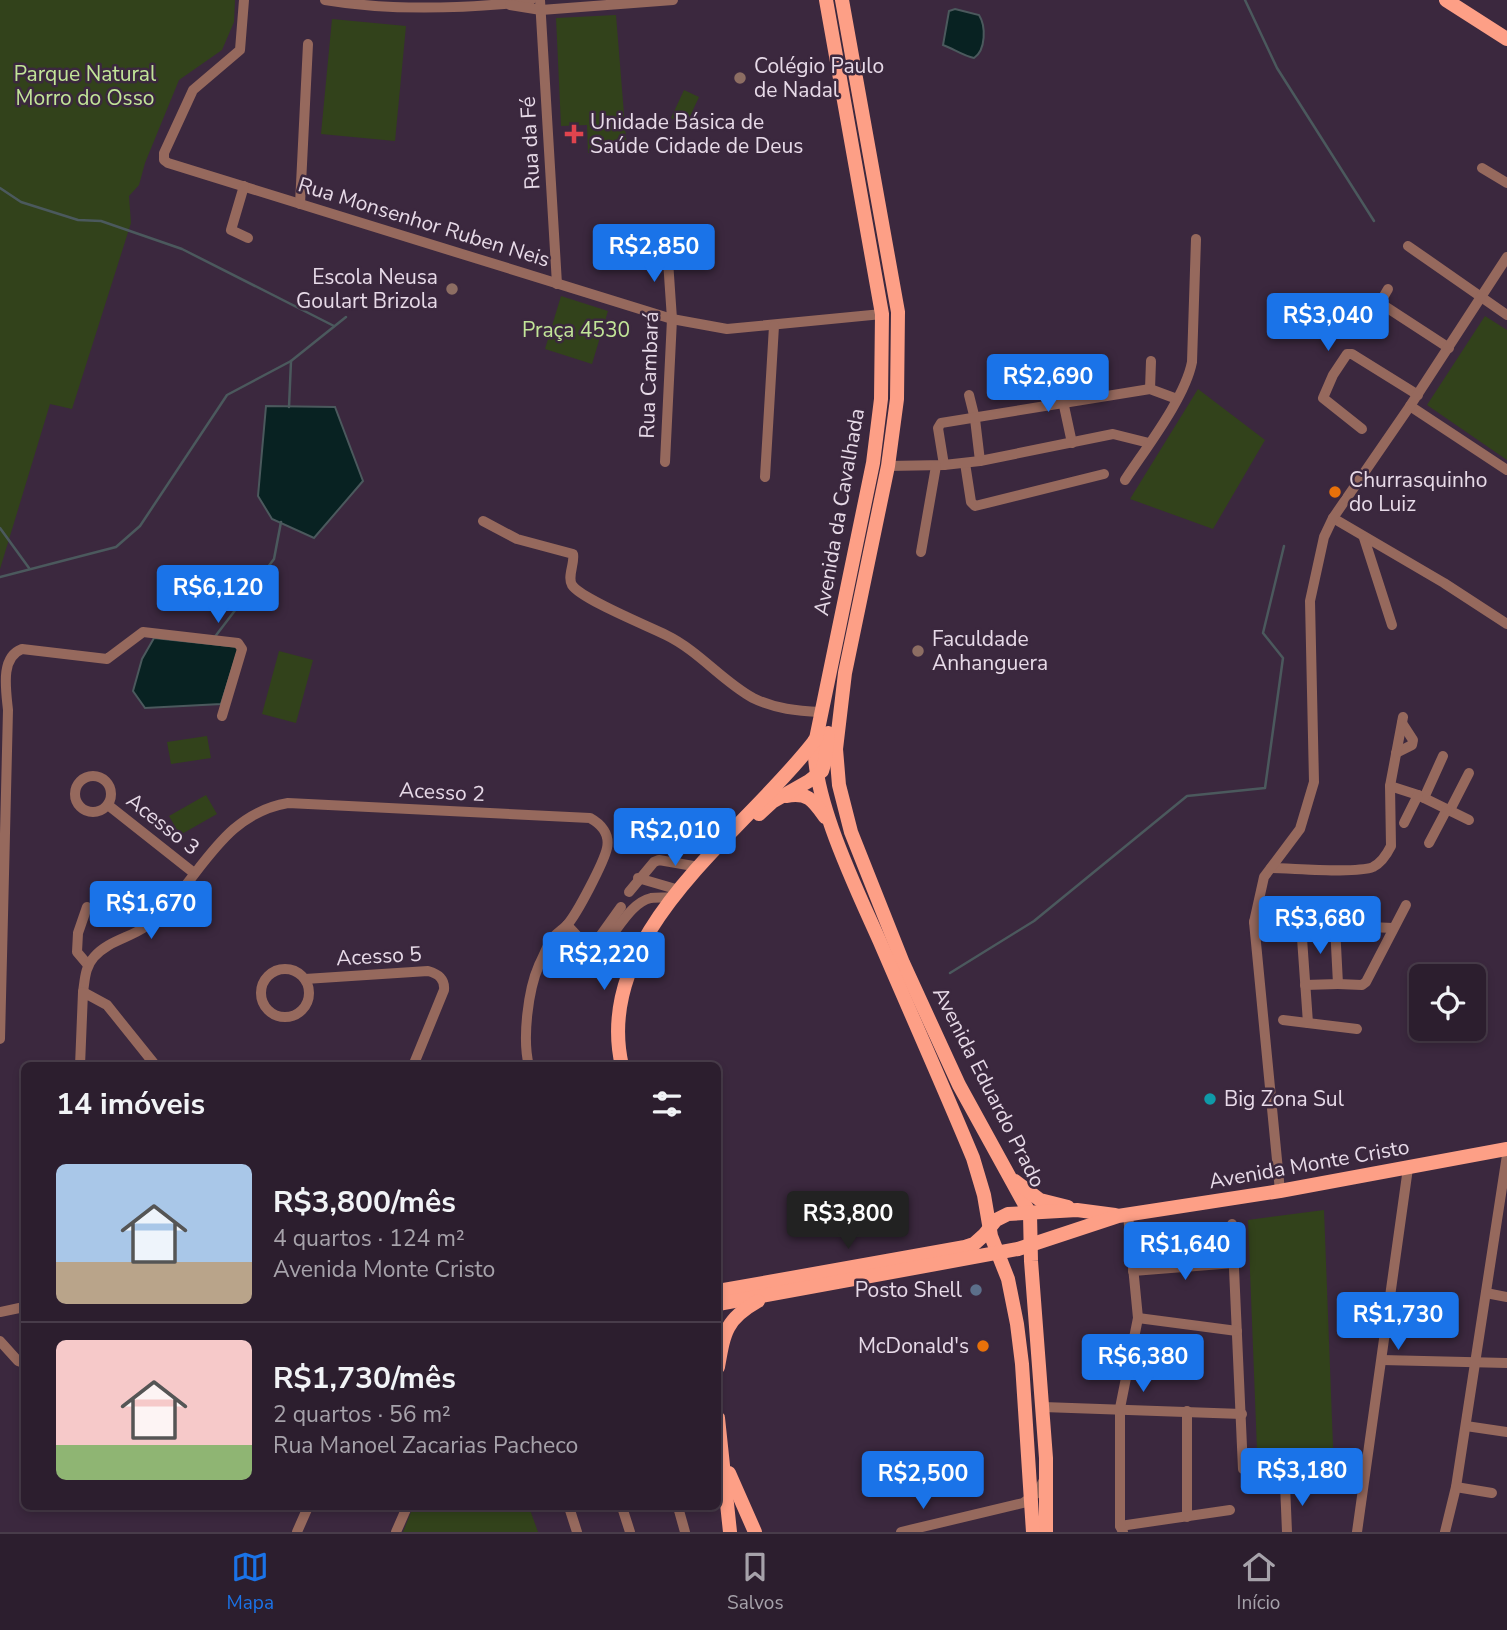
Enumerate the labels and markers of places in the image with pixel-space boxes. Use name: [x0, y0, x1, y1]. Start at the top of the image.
place label: Colégio Paulo de Nadal: [754, 52, 884, 104]
marker: Colégio Paulo de Nadal: [732, 70, 748, 86]
place label: Unidade Básica de Saúde Cidade de Deus: [590, 108, 803, 160]
marker: Unidade Básica de Saúde Cidade de Deus: [564, 124, 584, 144]
pin: R$2,850: [589, 224, 719, 284]
place label: Escola Neusa Goulart Brizola: [296, 263, 438, 315]
marker: Escola Neusa Goulart Brizola: [444, 281, 460, 297]
pin: R$3,040: [1263, 294, 1393, 353]
pin: R$2,690: [983, 354, 1113, 414]
place label: Churrasquinho do Luiz: [1349, 466, 1487, 518]
marker: Churrasquinho do Luiz: [1327, 484, 1343, 500]
pin: R$6,120: [153, 566, 283, 625]
place label: Faculdade Anhanguera: [932, 625, 1048, 677]
marker: Faculdade Anhanguera: [910, 643, 926, 659]
pin: R$2,010: [610, 808, 740, 868]
pin: R$1,670: [86, 881, 216, 941]
pin: R$3,680: [1255, 897, 1385, 956]
pin: R$2,220: [539, 932, 669, 992]
place label: Big Zona Sul: [1224, 1085, 1345, 1113]
marker: Big Zona Sul: [1202, 1091, 1218, 1107]
pin: R$3,800: [783, 1192, 913, 1251]
pin: R$1,640: [1120, 1222, 1250, 1282]
place label: Posto Shell: [855, 1276, 963, 1304]
marker: Posto Shell: [968, 1282, 984, 1298]
pin: R$1,730: [1333, 1292, 1463, 1352]
place label: McDonald's: [858, 1332, 969, 1360]
pin: R$6,380: [1078, 1334, 1208, 1394]
marker: McDonald's: [975, 1338, 991, 1354]
pin: R$3,180: [1237, 1448, 1367, 1508]
pin: R$2,500: [858, 1452, 988, 1511]

